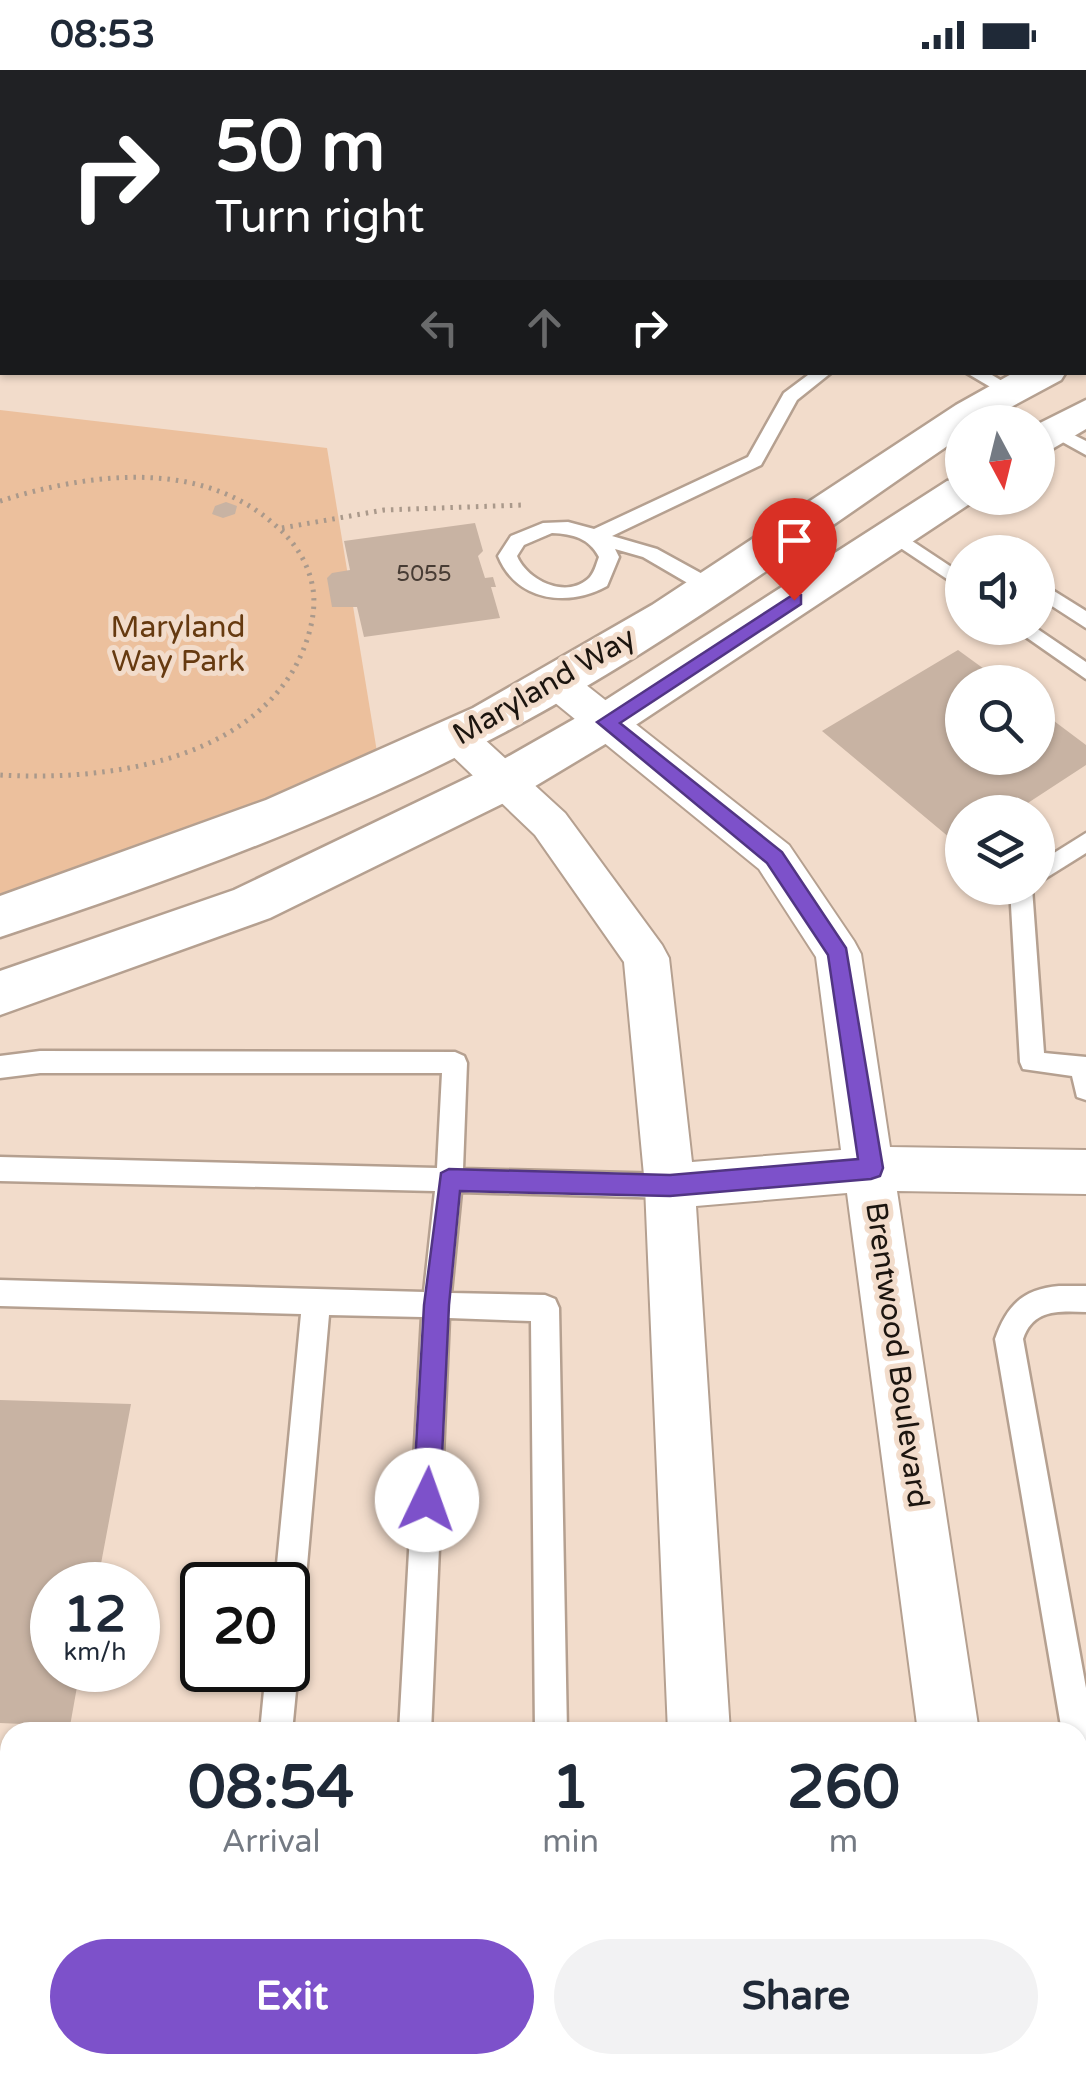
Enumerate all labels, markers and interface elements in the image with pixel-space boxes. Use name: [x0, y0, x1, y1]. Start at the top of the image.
text: 08:53: [50, 12, 155, 58]
text: 50 m: [215, 106, 385, 190]
icon: right: [50, 110, 180, 240]
text: Turn right: [215, 191, 424, 245]
icon: left: [412, 300, 467, 355]
icon: ahead: [517, 300, 572, 355]
icon: right: [622, 300, 677, 355]
north arrow: [945, 405, 1055, 515]
map controls: [945, 405, 1055, 905]
pin: [752, 498, 837, 601]
icon: arrive: [767, 513, 822, 568]
button: sound: [945, 535, 1055, 645]
house number: 5055: [396, 561, 452, 587]
park label: Maryland Way Park: [111, 609, 245, 680]
street label: Maryland Way: [446, 619, 642, 753]
button: search: [945, 665, 1055, 775]
button: layers: [945, 795, 1055, 905]
street label: Brentwood Boulevard: [857, 1200, 937, 1510]
position arrow: [375, 1448, 479, 1552]
speed limit sign: 20: [180, 1562, 310, 1692]
text: 12: [64, 1585, 126, 1645]
text: km/h: [64, 1637, 126, 1667]
text: 08:54: [188, 1752, 354, 1824]
text: 1: [552, 1752, 589, 1824]
text: 260: [787, 1752, 900, 1824]
text: Arrival: [222, 1823, 321, 1861]
text: min: [542, 1823, 599, 1861]
text: m: [829, 1823, 858, 1861]
button: Exit: [50, 1939, 534, 2054]
button: Share: [554, 1939, 1038, 2054]

